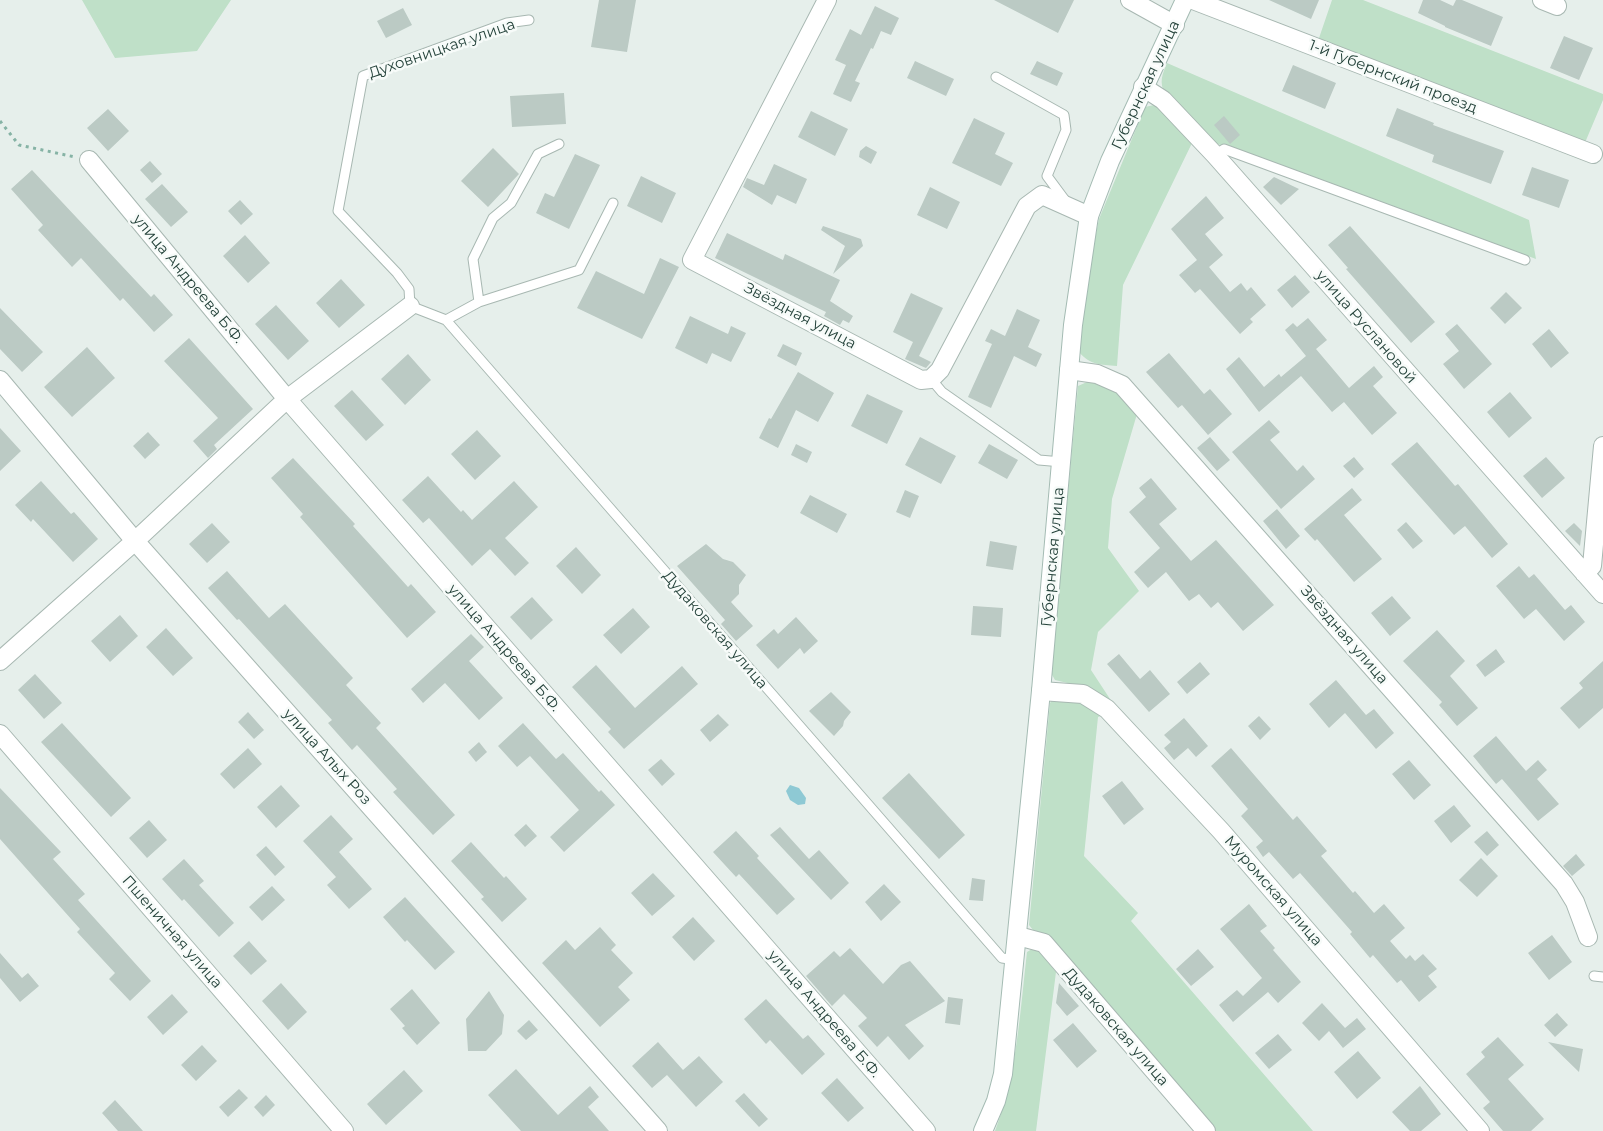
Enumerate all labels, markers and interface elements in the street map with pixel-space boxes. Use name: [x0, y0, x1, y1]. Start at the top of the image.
street label: Духовницкая улица: [366, 15, 518, 83]
street label: Губернская улица: [1108, 18, 1184, 152]
street label: 1-й Губернский проезд: [1306, 37, 1480, 117]
street label: улица Андреева Б.Ф.: [129, 211, 247, 347]
street label: улица Руслановой: [1312, 267, 1420, 387]
street label: Звёздная улица: [741, 279, 859, 353]
street label: Губернская улица: [1038, 486, 1068, 628]
street label: Дудаковская улица: [659, 567, 771, 693]
street label: улица Андреева Б.Ф.: [444, 581, 564, 715]
street label: Звёздная улица: [1296, 582, 1392, 688]
street label: улица Алых Роз: [279, 705, 375, 809]
street label: Муромская улица: [1220, 832, 1326, 950]
street label: Пшеничная улица: [118, 872, 226, 992]
street label: улица Андреева Б.Ф.: [764, 947, 884, 1081]
street label: Дудаковская улица: [1060, 964, 1172, 1090]

